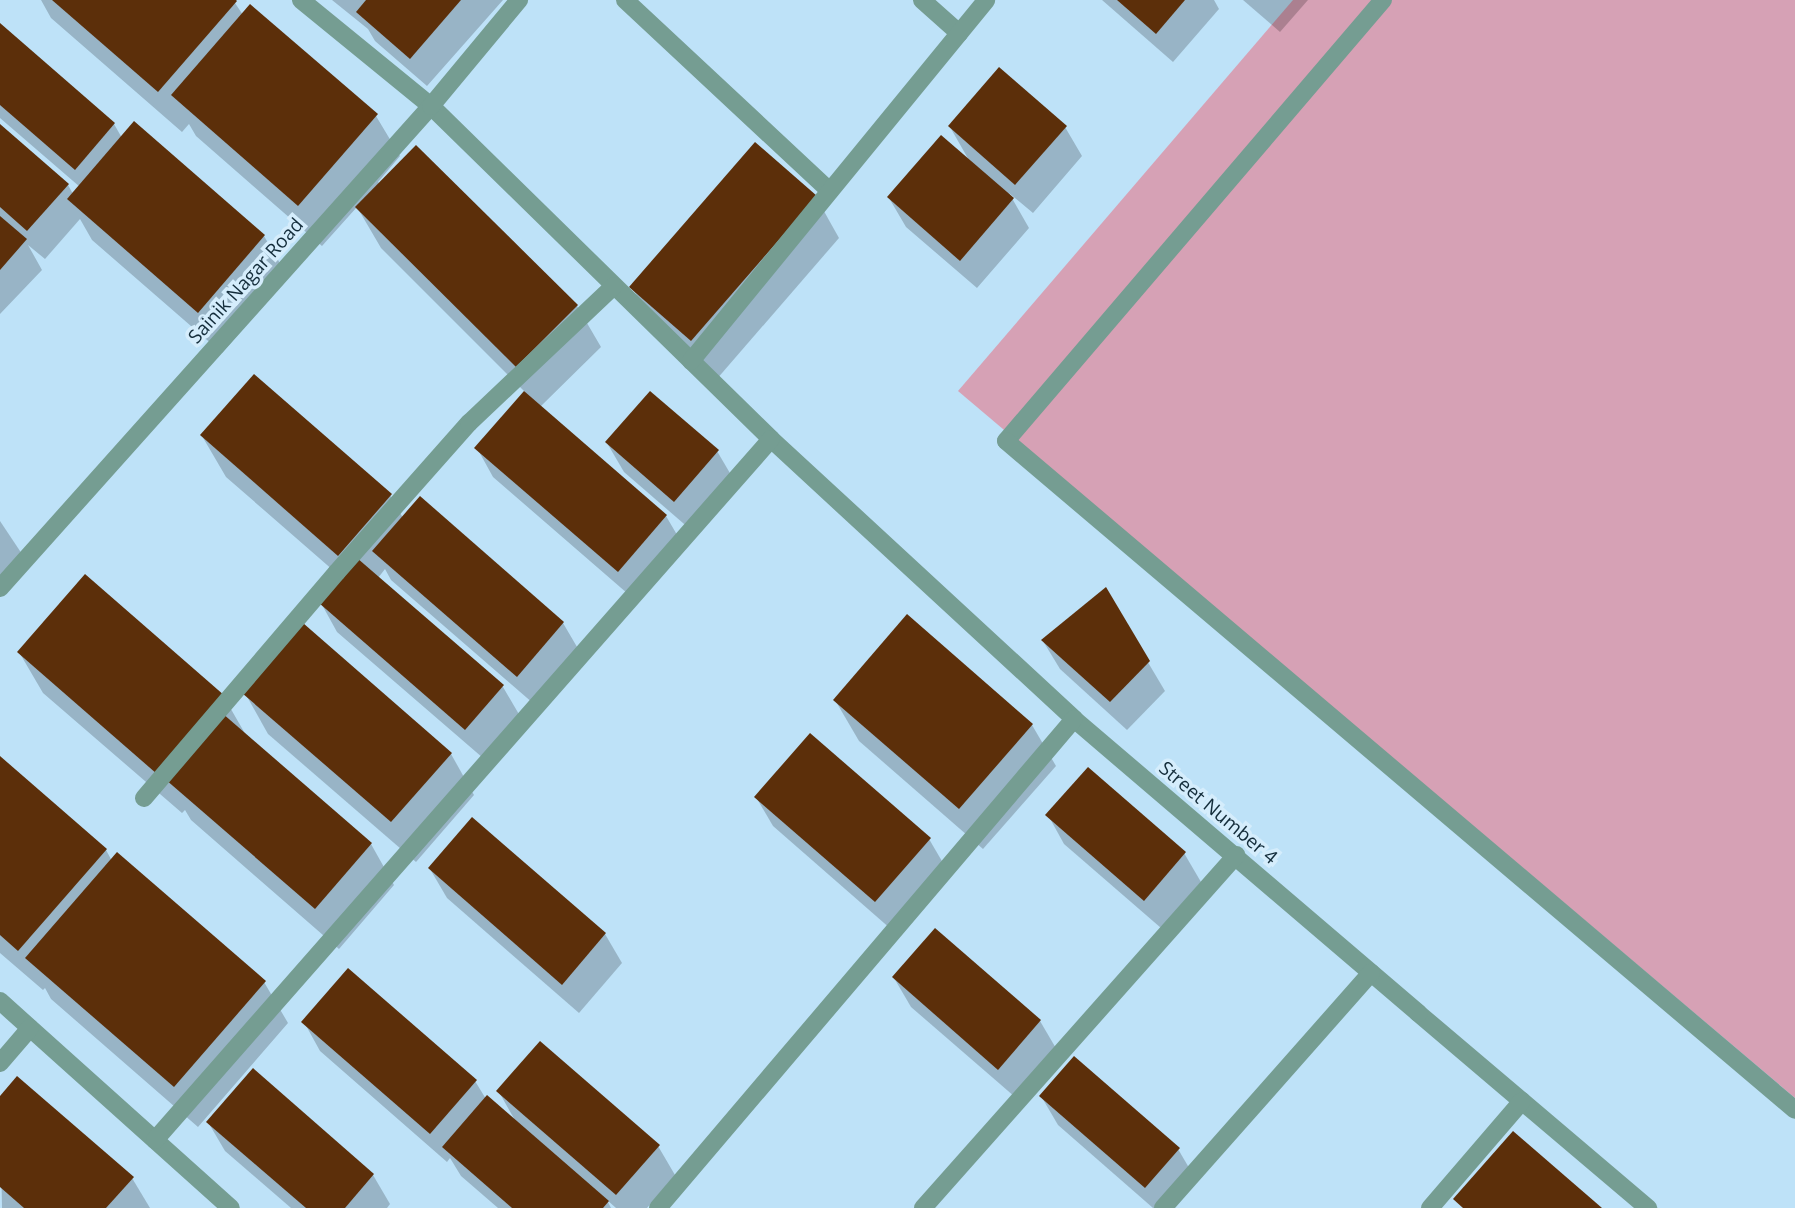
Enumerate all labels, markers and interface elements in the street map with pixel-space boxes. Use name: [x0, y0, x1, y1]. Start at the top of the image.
street label: Sainik Nagar Road: [184, 214, 308, 348]
street label: Street Number 4: [1154, 757, 1282, 869]

